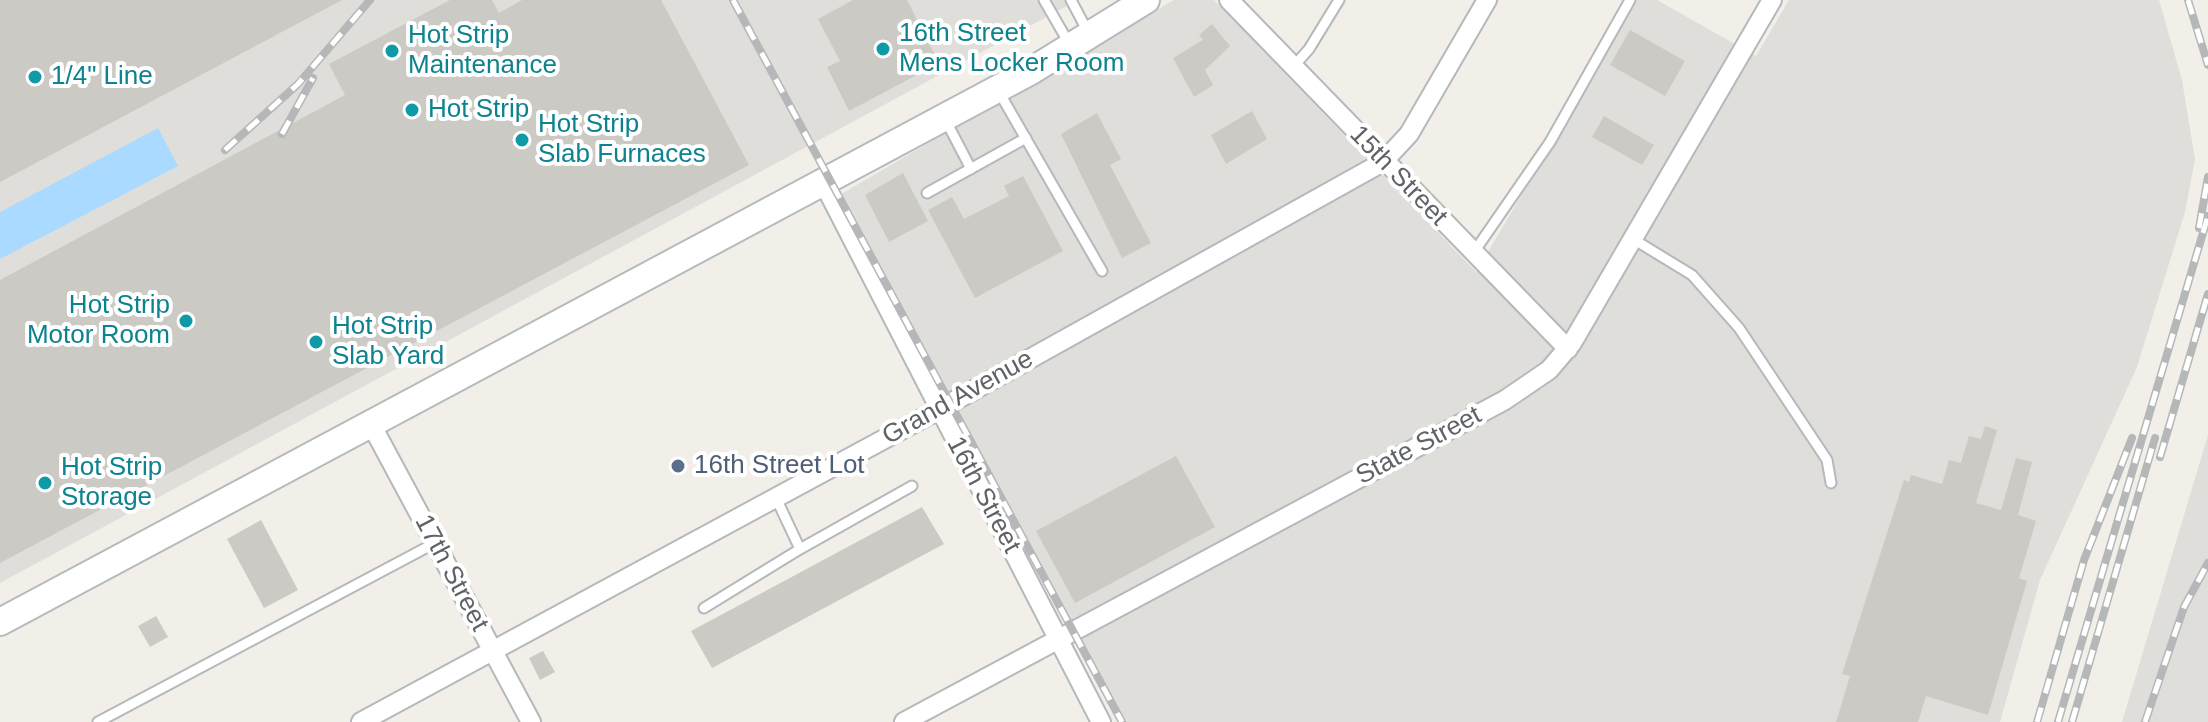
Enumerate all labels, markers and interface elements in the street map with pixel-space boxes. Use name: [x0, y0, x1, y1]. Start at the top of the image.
place label: 16th Street Mens Locker Room: [899, 18, 1124, 80]
place label: Hot Strip Maintenance: [408, 20, 557, 82]
marker: 16th Street Mens Locker Room: [874, 40, 892, 58]
marker: Hot Strip Maintenance: [383, 42, 401, 60]
place label: 1/4" Line: [51, 61, 153, 93]
marker: 1/4" Line: [26, 68, 44, 86]
place label: Hot Strip: [428, 94, 529, 126]
marker: Hot Strip: [403, 101, 421, 119]
place label: Hot Strip Slab Furnaces: [538, 109, 706, 170]
street label: 15th Street: [1343, 119, 1453, 233]
marker: Hot Strip Slab Furnaces: [513, 131, 531, 149]
place label: Hot Strip Motor Room: [27, 290, 170, 352]
place label: Hot Strip Slab Yard: [332, 311, 444, 372]
marker: Hot Strip Motor Room: [177, 312, 195, 330]
marker: Hot Strip Slab Yard: [307, 333, 325, 351]
street label: Grand Avenue: [877, 344, 1039, 452]
street label: State Street: [1351, 400, 1487, 492]
street label: 16th Street: [939, 432, 1027, 558]
place label: 16th Street Lot: [694, 450, 865, 482]
place label: Hot Strip Storage: [61, 452, 162, 514]
marker: 16th Street Lot: [669, 457, 687, 475]
marker: Hot Strip Storage: [36, 474, 54, 492]
street label: 17th Street: [407, 510, 495, 636]

